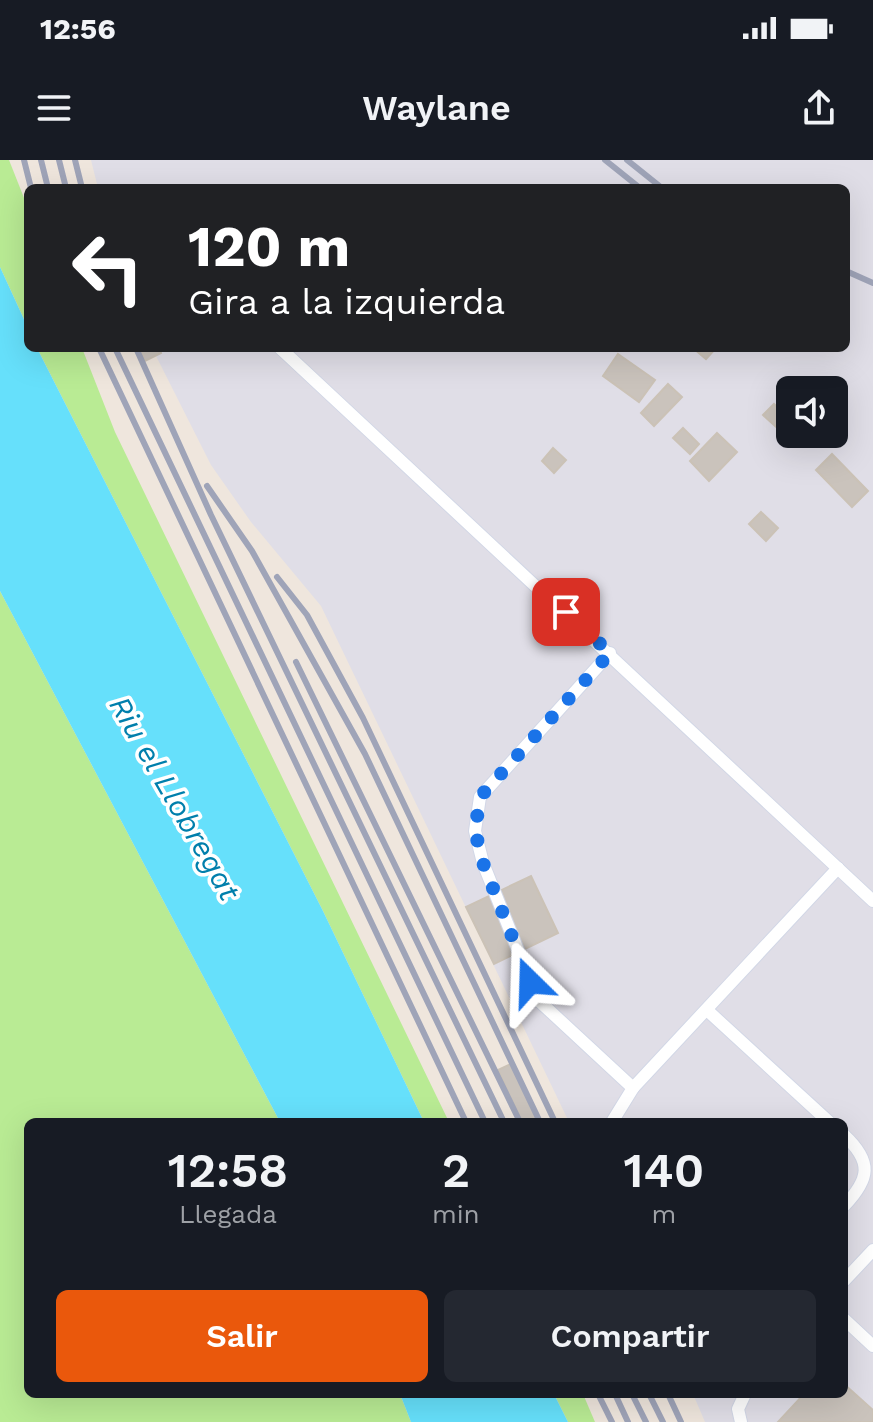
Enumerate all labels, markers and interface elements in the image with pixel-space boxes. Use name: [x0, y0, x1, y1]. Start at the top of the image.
text: 12:56: [40, 11, 116, 46]
icon: menu: [32, 86, 76, 130]
icon: share: [797, 86, 841, 130]
text: Waylane: [362, 87, 511, 129]
text: 120 m: [188, 214, 350, 280]
icon: left: [56, 216, 160, 320]
text: Gira a la izquierda: [188, 281, 505, 323]
map controls: [776, 376, 848, 448]
button: sound: [776, 376, 848, 448]
pin: [532, 578, 600, 646]
icon: arrive: [544, 590, 588, 634]
water label: Riu el Llobregat: [102, 690, 248, 907]
position arrow: [488, 940, 572, 1024]
text: 12:58: [168, 1142, 288, 1199]
text: 2: [442, 1142, 470, 1199]
text: 140: [623, 1142, 704, 1199]
text: Llegada: [179, 1199, 277, 1229]
text: min: [432, 1199, 480, 1229]
text: m: [651, 1199, 676, 1229]
button: Salir: [56, 1290, 428, 1382]
button: Compartir: [444, 1290, 816, 1382]

